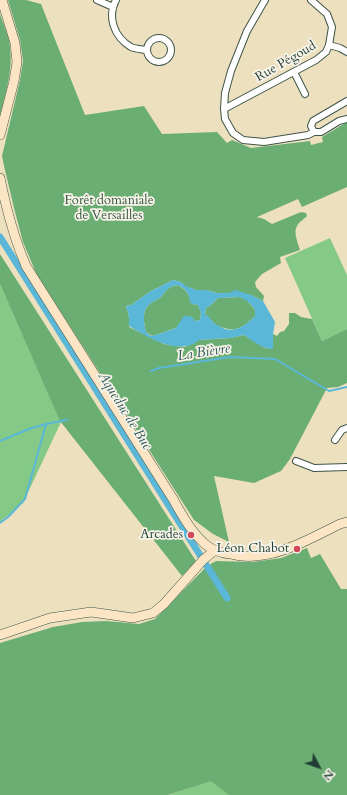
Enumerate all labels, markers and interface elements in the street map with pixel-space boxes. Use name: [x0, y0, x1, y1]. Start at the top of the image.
street label: Rue Pégoud: [253, 38, 319, 86]
park label: Forêt domaniale de Versailles: [64, 193, 154, 224]
water label: La Bièvre: [177, 341, 231, 365]
water label: Aqueduc de Buc: [94, 369, 154, 453]
place label: Arcades: [140, 527, 183, 543]
marker: Arcades: [186, 530, 196, 540]
place label: Léon Chabot: [217, 541, 289, 557]
marker: Léon Chabot: [292, 544, 302, 554]
north arrow: [299, 747, 339, 787]
text: N: [320, 767, 337, 784]

